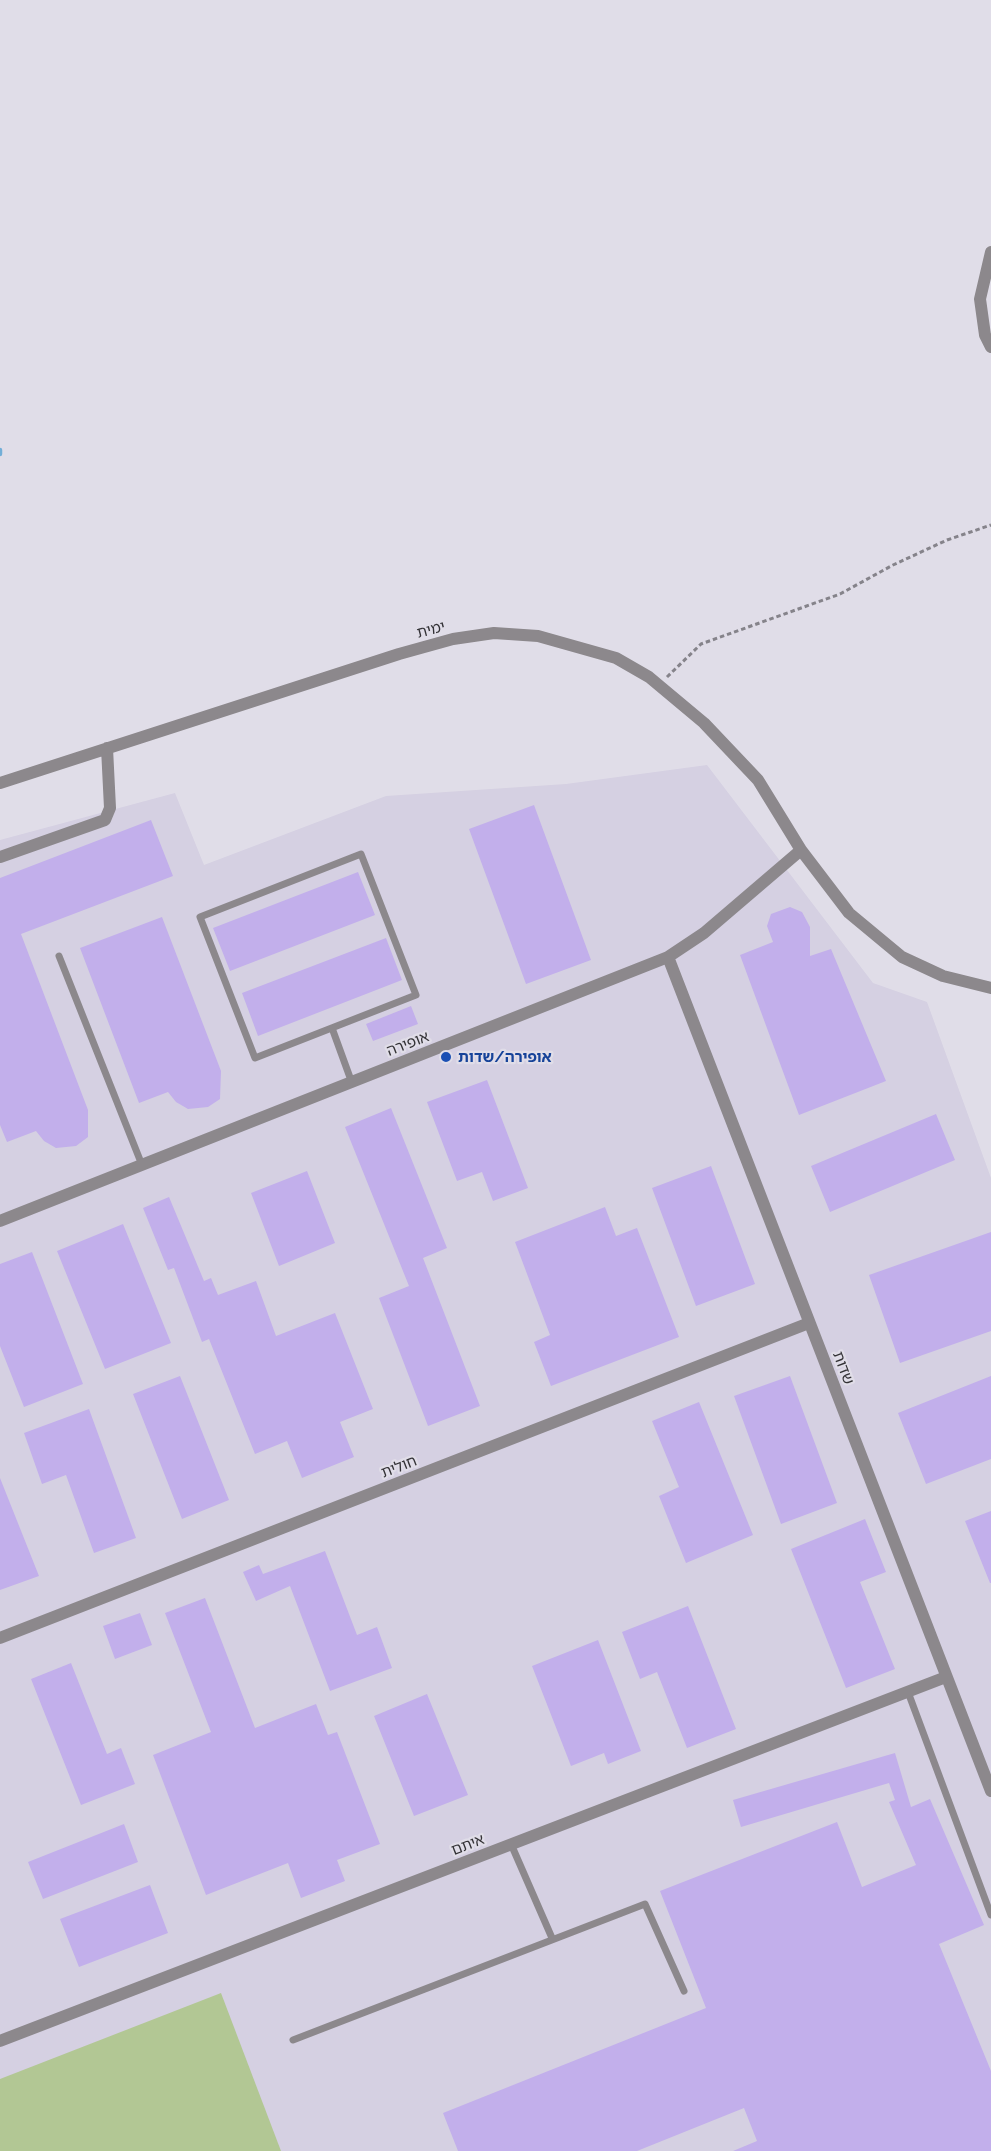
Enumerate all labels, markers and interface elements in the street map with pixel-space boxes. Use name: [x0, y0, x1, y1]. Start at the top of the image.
street label: ימית: [415, 618, 447, 642]
street label: אופירה: [384, 1028, 432, 1060]
place label: אופירה/שדות: [458, 1048, 552, 1066]
marker: אופירה/שדות: [439, 1050, 453, 1064]
street label: שדות: [829, 1349, 857, 1387]
street label: חולית: [379, 1452, 419, 1482]
street label: איתם: [449, 1831, 487, 1859]

